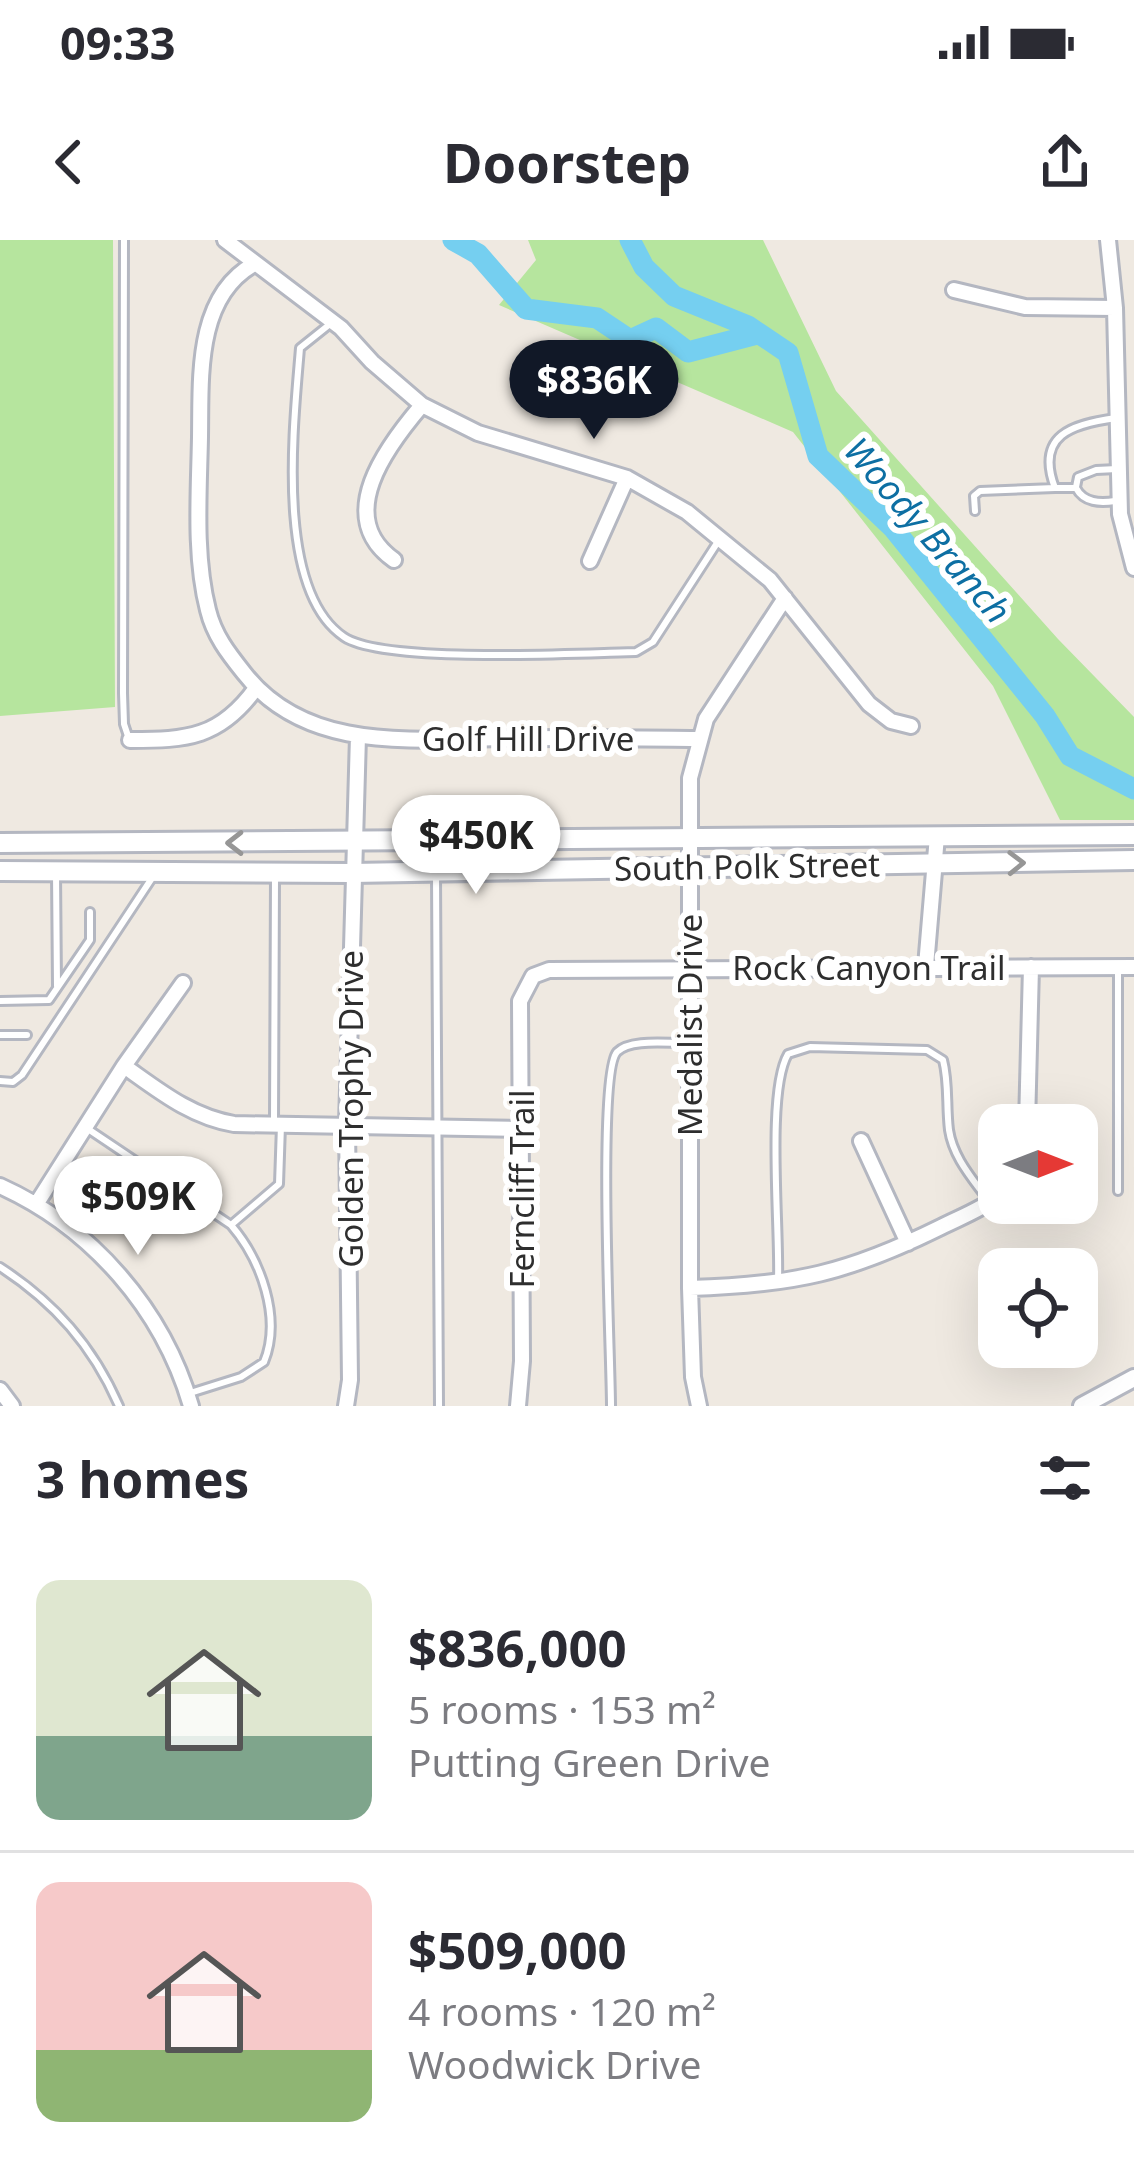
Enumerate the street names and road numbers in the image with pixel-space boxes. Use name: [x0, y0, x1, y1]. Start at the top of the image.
street label: Golf Hill Drive: [422, 716, 634, 761]
street label: South Polk Street: [614, 841, 881, 891]
street label: Medalist Drive: [667, 914, 712, 1136]
street label: Rock Canyon Trail: [732, 945, 1006, 990]
street label: Golden Trophy Drive: [328, 950, 373, 1268]
street label: Ferncliff Trail: [499, 1089, 544, 1289]

